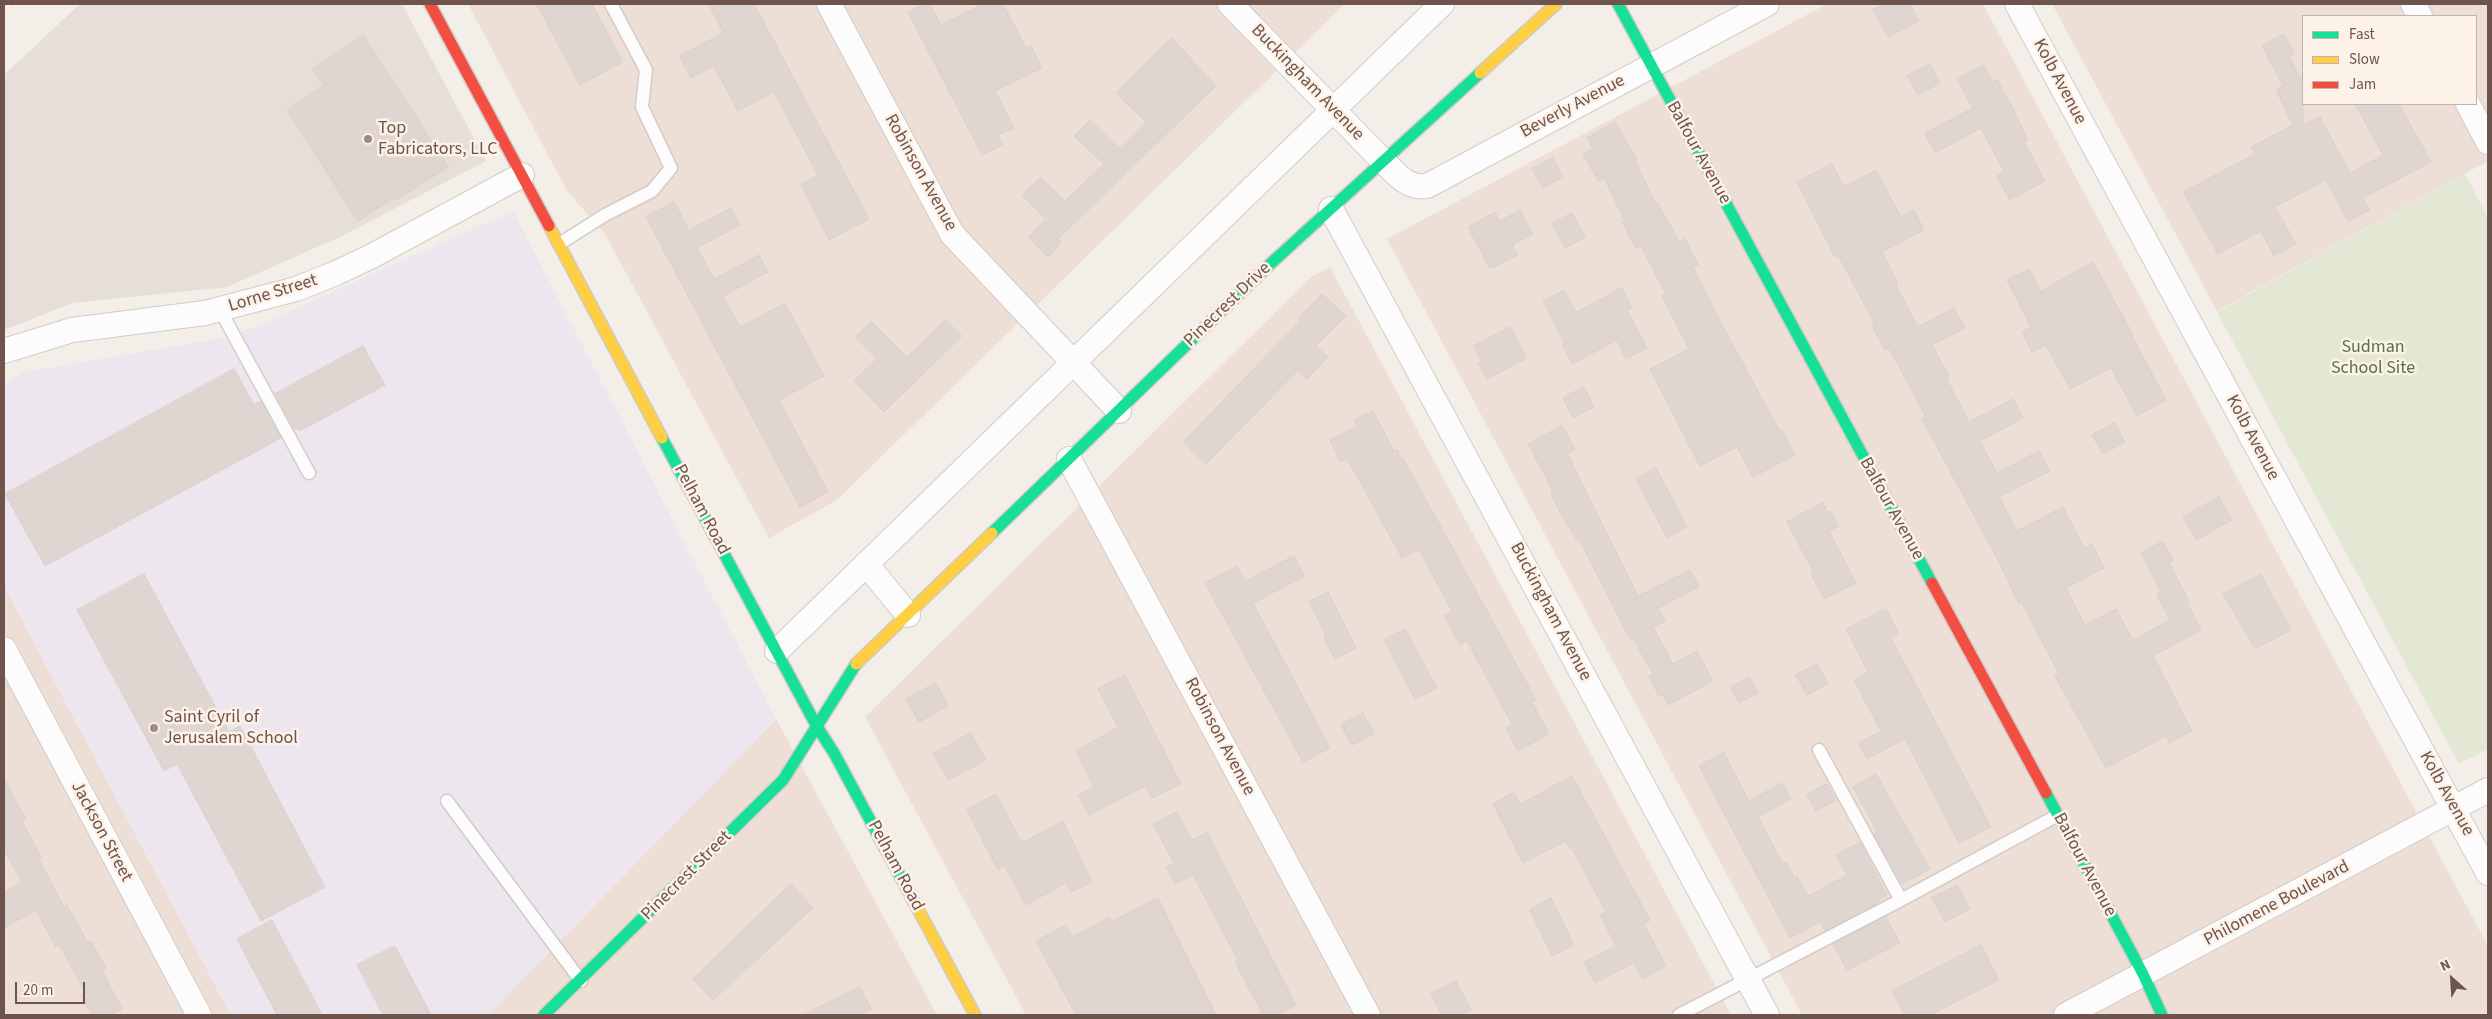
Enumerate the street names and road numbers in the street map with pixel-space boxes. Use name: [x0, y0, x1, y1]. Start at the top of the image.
street label: Buckingham Avenue: [1246, 20, 1368, 146]
street label: Kolb Avenue: [2027, 36, 2091, 128]
street label: Beverly Avenue: [1517, 70, 1629, 144]
street label: Balfour Avenue: [1661, 98, 1735, 208]
street label: Robinson Avenue: [879, 111, 961, 235]
street label: Pinecrest Drive: [1180, 258, 1276, 352]
street label: Lorne Street: [226, 270, 320, 318]
street label: Kolb Avenue: [2220, 392, 2284, 484]
street label: Balfour Avenue: [1854, 454, 1928, 564]
street label: Pelham Road: [668, 461, 734, 559]
street label: Buckingham Avenue: [1504, 539, 1596, 685]
street label: Robinson Avenue: [1179, 674, 1259, 800]
street label: Kolb Avenue: [2414, 748, 2478, 840]
street label: Jackson Street: [65, 778, 137, 886]
street label: Balfour Avenue: [2048, 810, 2120, 920]
street label: Pelham Road: [862, 817, 928, 915]
street label: Pinecrest Street: [637, 826, 737, 926]
street label: Philomene Boulevard: [2200, 856, 2354, 952]

